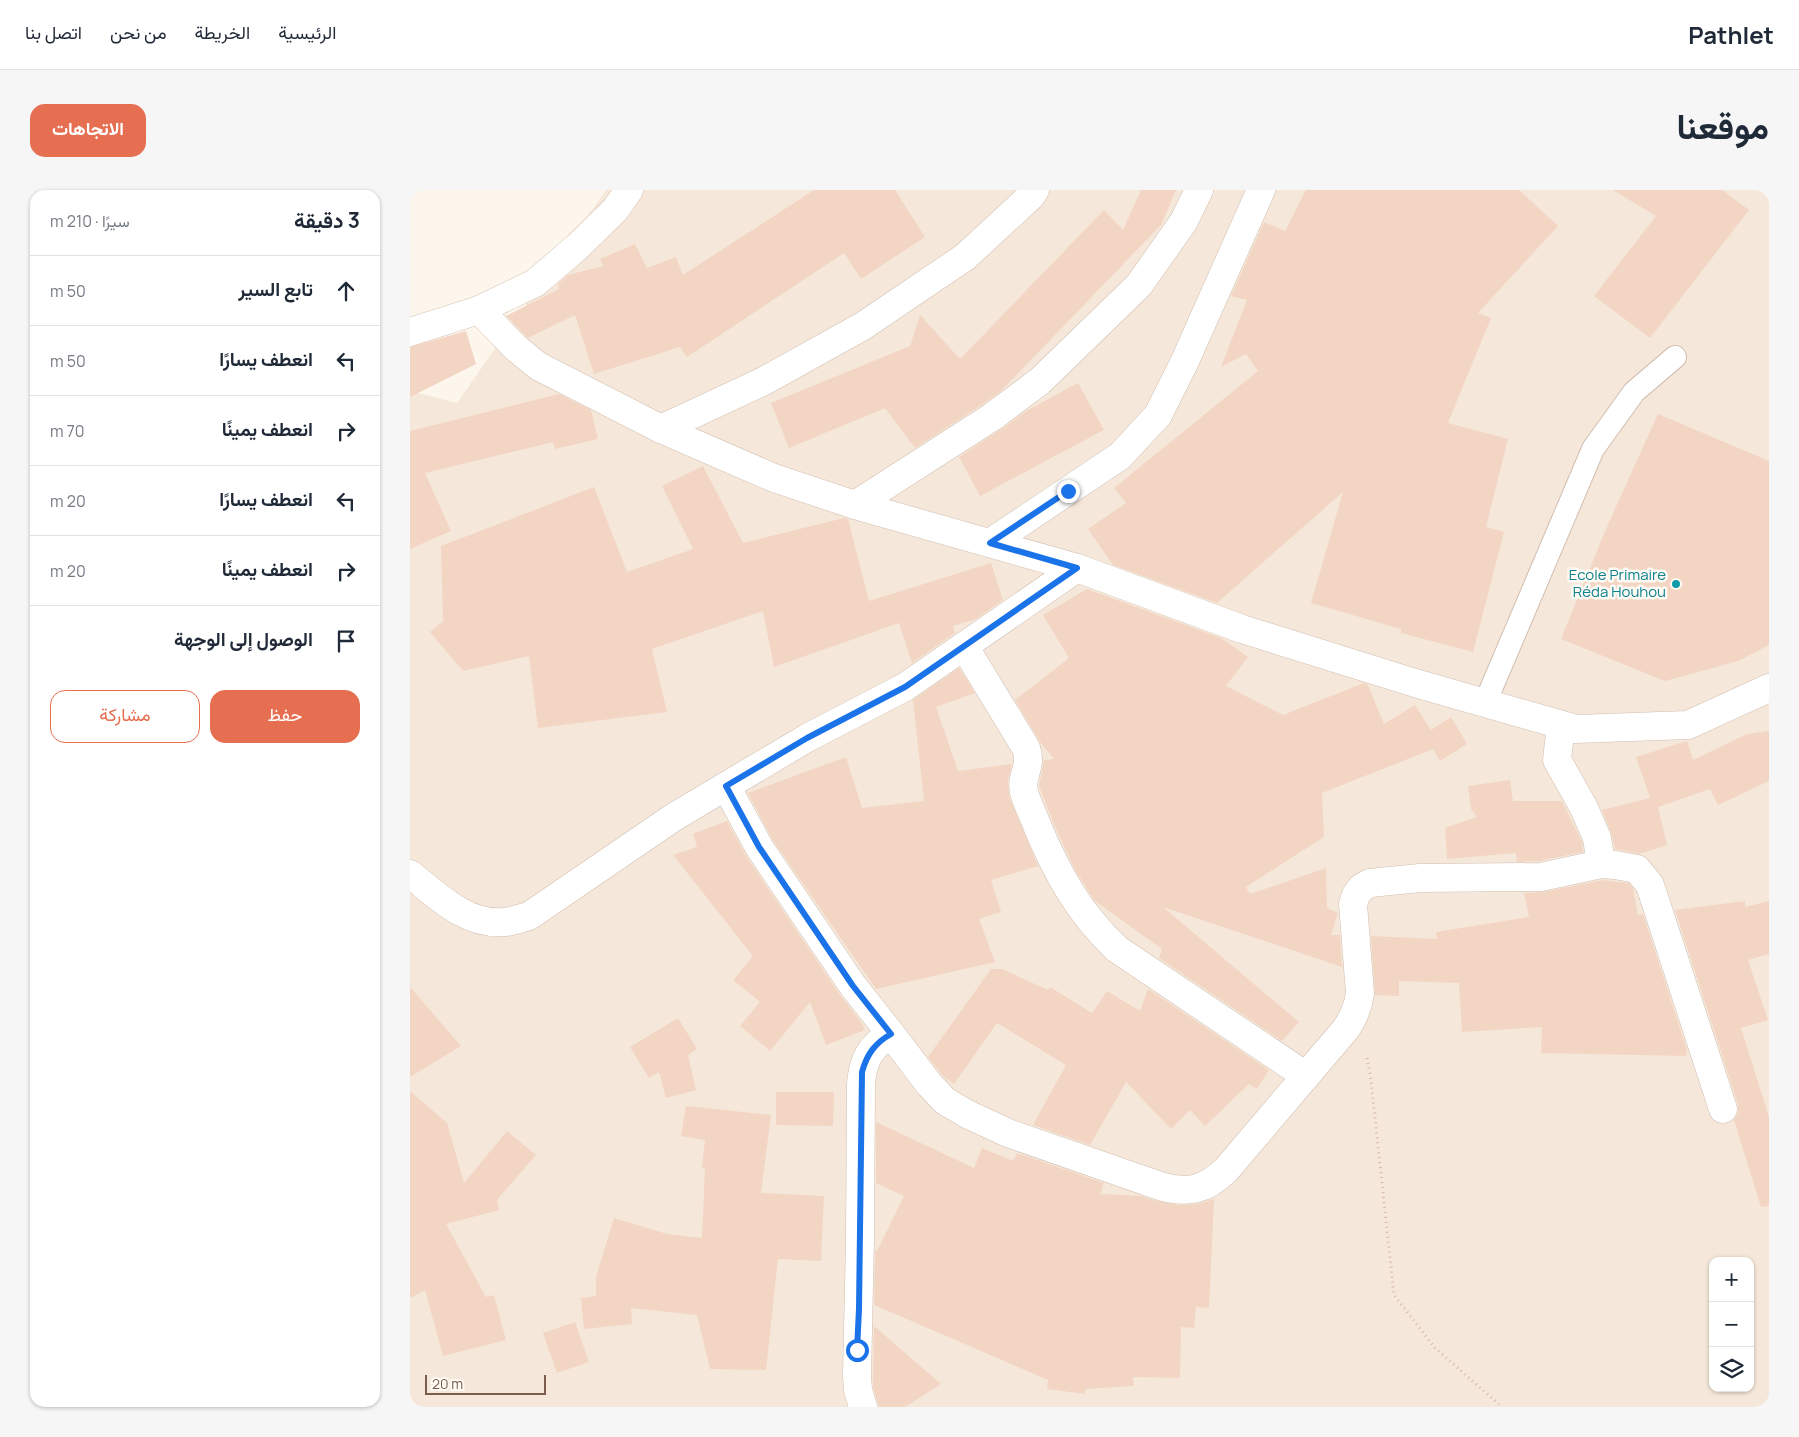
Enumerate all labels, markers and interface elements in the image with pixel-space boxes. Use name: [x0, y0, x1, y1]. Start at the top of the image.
text: Pathlet: [1688, 18, 1774, 51]
text: اتصل بنا: [25, 20, 82, 44]
text: من نحن: [110, 20, 167, 44]
text: الخريطة: [195, 20, 250, 44]
text: الرئيسية: [278, 20, 336, 44]
text: موقعنا: [1676, 102, 1769, 150]
button: الاتجاهات: [30, 104, 146, 157]
text: 3 دقيقة: [294, 206, 360, 234]
text: سيرًا · 210 m: [50, 210, 130, 232]
text: تابع السير: [238, 276, 313, 302]
icon: ahead: [332, 277, 360, 305]
text: 50 m: [50, 280, 86, 302]
text: انعطف يسارًا: [219, 346, 313, 372]
icon: left: [332, 347, 360, 375]
text: 50 m: [50, 350, 86, 372]
text: انعطف يمينًا: [222, 416, 313, 442]
icon: right: [332, 417, 360, 445]
text: 70 m: [50, 420, 85, 442]
route end: [1057, 480, 1080, 503]
text: انعطف يسارًا: [219, 486, 313, 512]
icon: left: [332, 487, 360, 515]
text: 20 m: [50, 490, 86, 512]
text: انعطف يمينًا: [222, 556, 313, 582]
icon: right: [332, 557, 360, 585]
text: 20 m: [50, 560, 86, 582]
place label: Ecole Primaire Réda Houhou: [1569, 564, 1666, 602]
marker: Ecole Primaire Réda Houhou: [1670, 578, 1682, 590]
text: الوصول إلى الوجهة: [174, 626, 313, 652]
icon: arrive: [332, 627, 360, 655]
button: مشاركة: [50, 690, 200, 743]
button: حفظ: [210, 690, 360, 743]
map controls: [1709, 1257, 1754, 1392]
button: +: [1709, 1257, 1754, 1302]
button: −: [1709, 1302, 1754, 1347]
route start: [846, 1339, 869, 1362]
button: layers: [1709, 1347, 1754, 1392]
scale bar: [425, 1372, 546, 1395]
text: 20 m: [432, 1374, 463, 1393]

